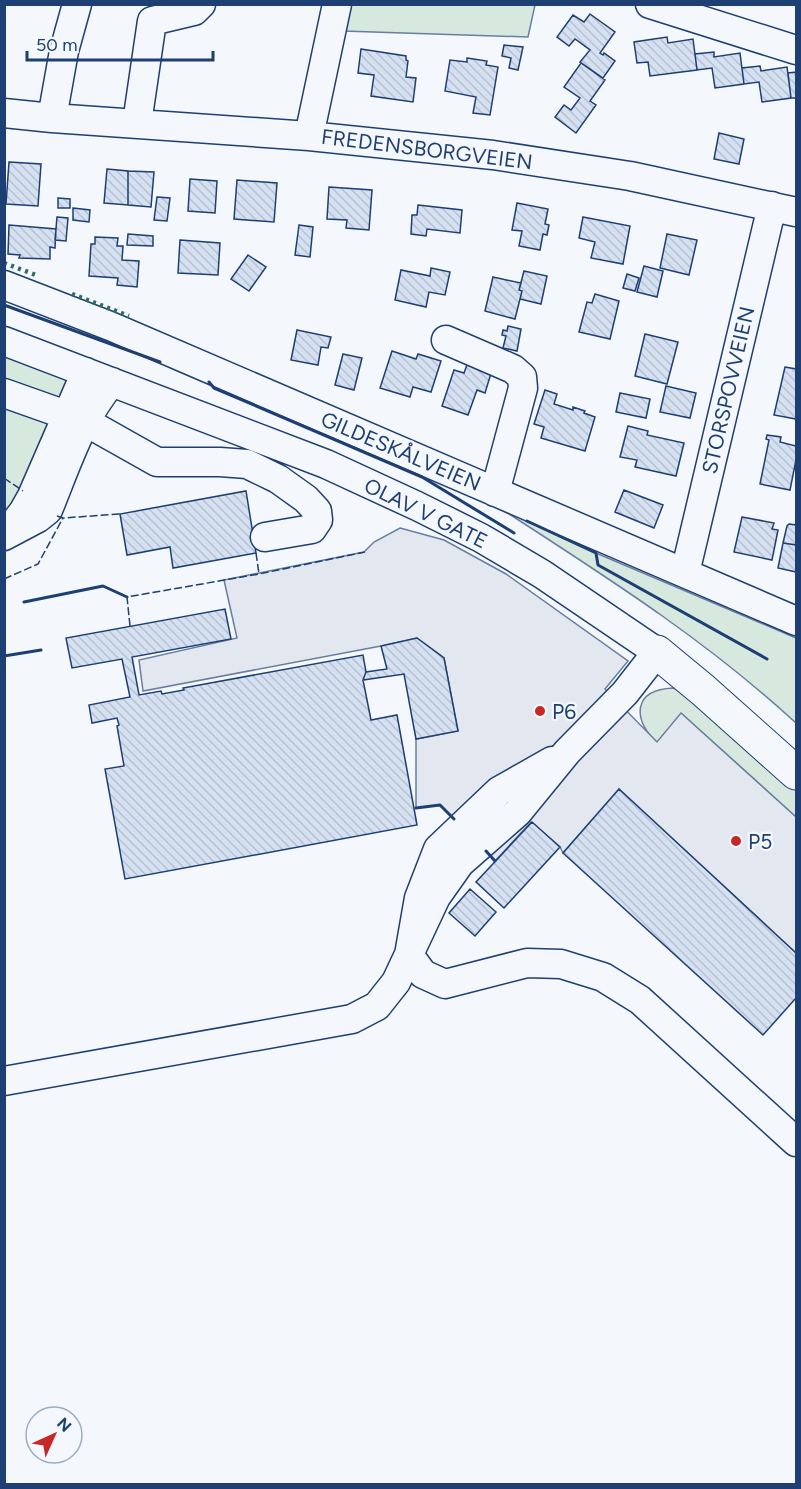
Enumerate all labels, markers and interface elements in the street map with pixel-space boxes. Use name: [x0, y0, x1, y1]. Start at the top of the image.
scale bar: [27, 24, 213, 62]
text: 50 m: [36, 34, 78, 56]
street label: FREDENSBORGVEIEN: [320, 124, 534, 174]
street label: STORSPOVVEIEN: [697, 304, 759, 476]
street label: GILDESKÅLVEIEN: [317, 406, 485, 496]
street label: OLAV V GATE: [360, 472, 492, 554]
place label: P6: [552, 699, 576, 724]
marker: P6: [533, 704, 547, 718]
place label: P5: [748, 829, 772, 854]
marker: P5: [729, 834, 743, 848]
north arrow: [24, 1405, 84, 1465]
text: N: [53, 1414, 75, 1436]

